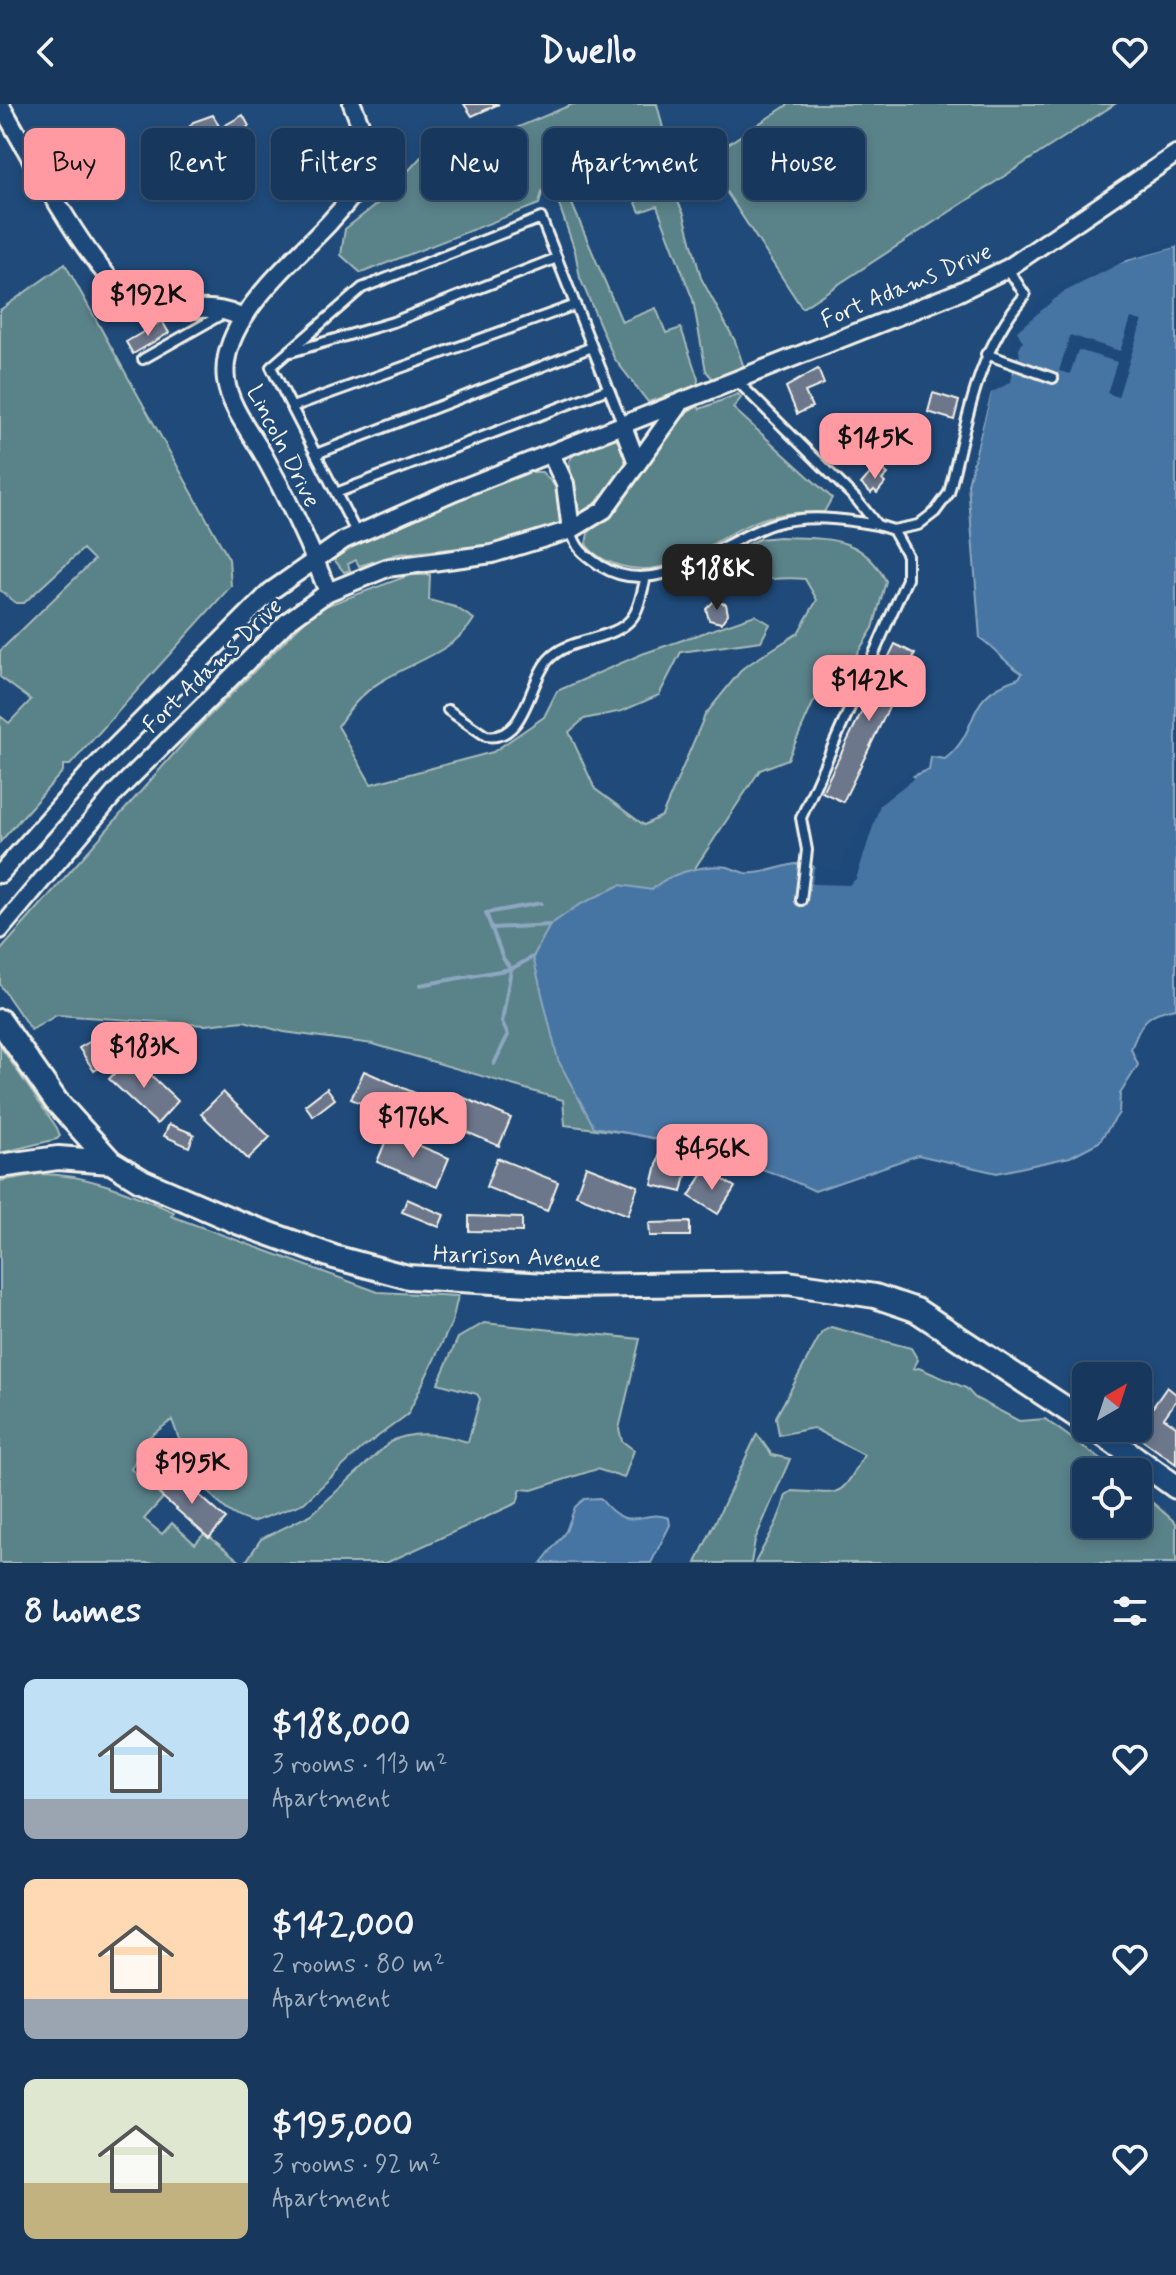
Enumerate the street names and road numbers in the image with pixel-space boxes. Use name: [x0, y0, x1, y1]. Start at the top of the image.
street label: Fort Adams Drive: [816, 236, 997, 336]
street label: Lincoln Drive: [239, 380, 327, 513]
street label: Fort Adams Drive: [136, 591, 290, 741]
street label: Harrison Avenue: [432, 1239, 602, 1276]

